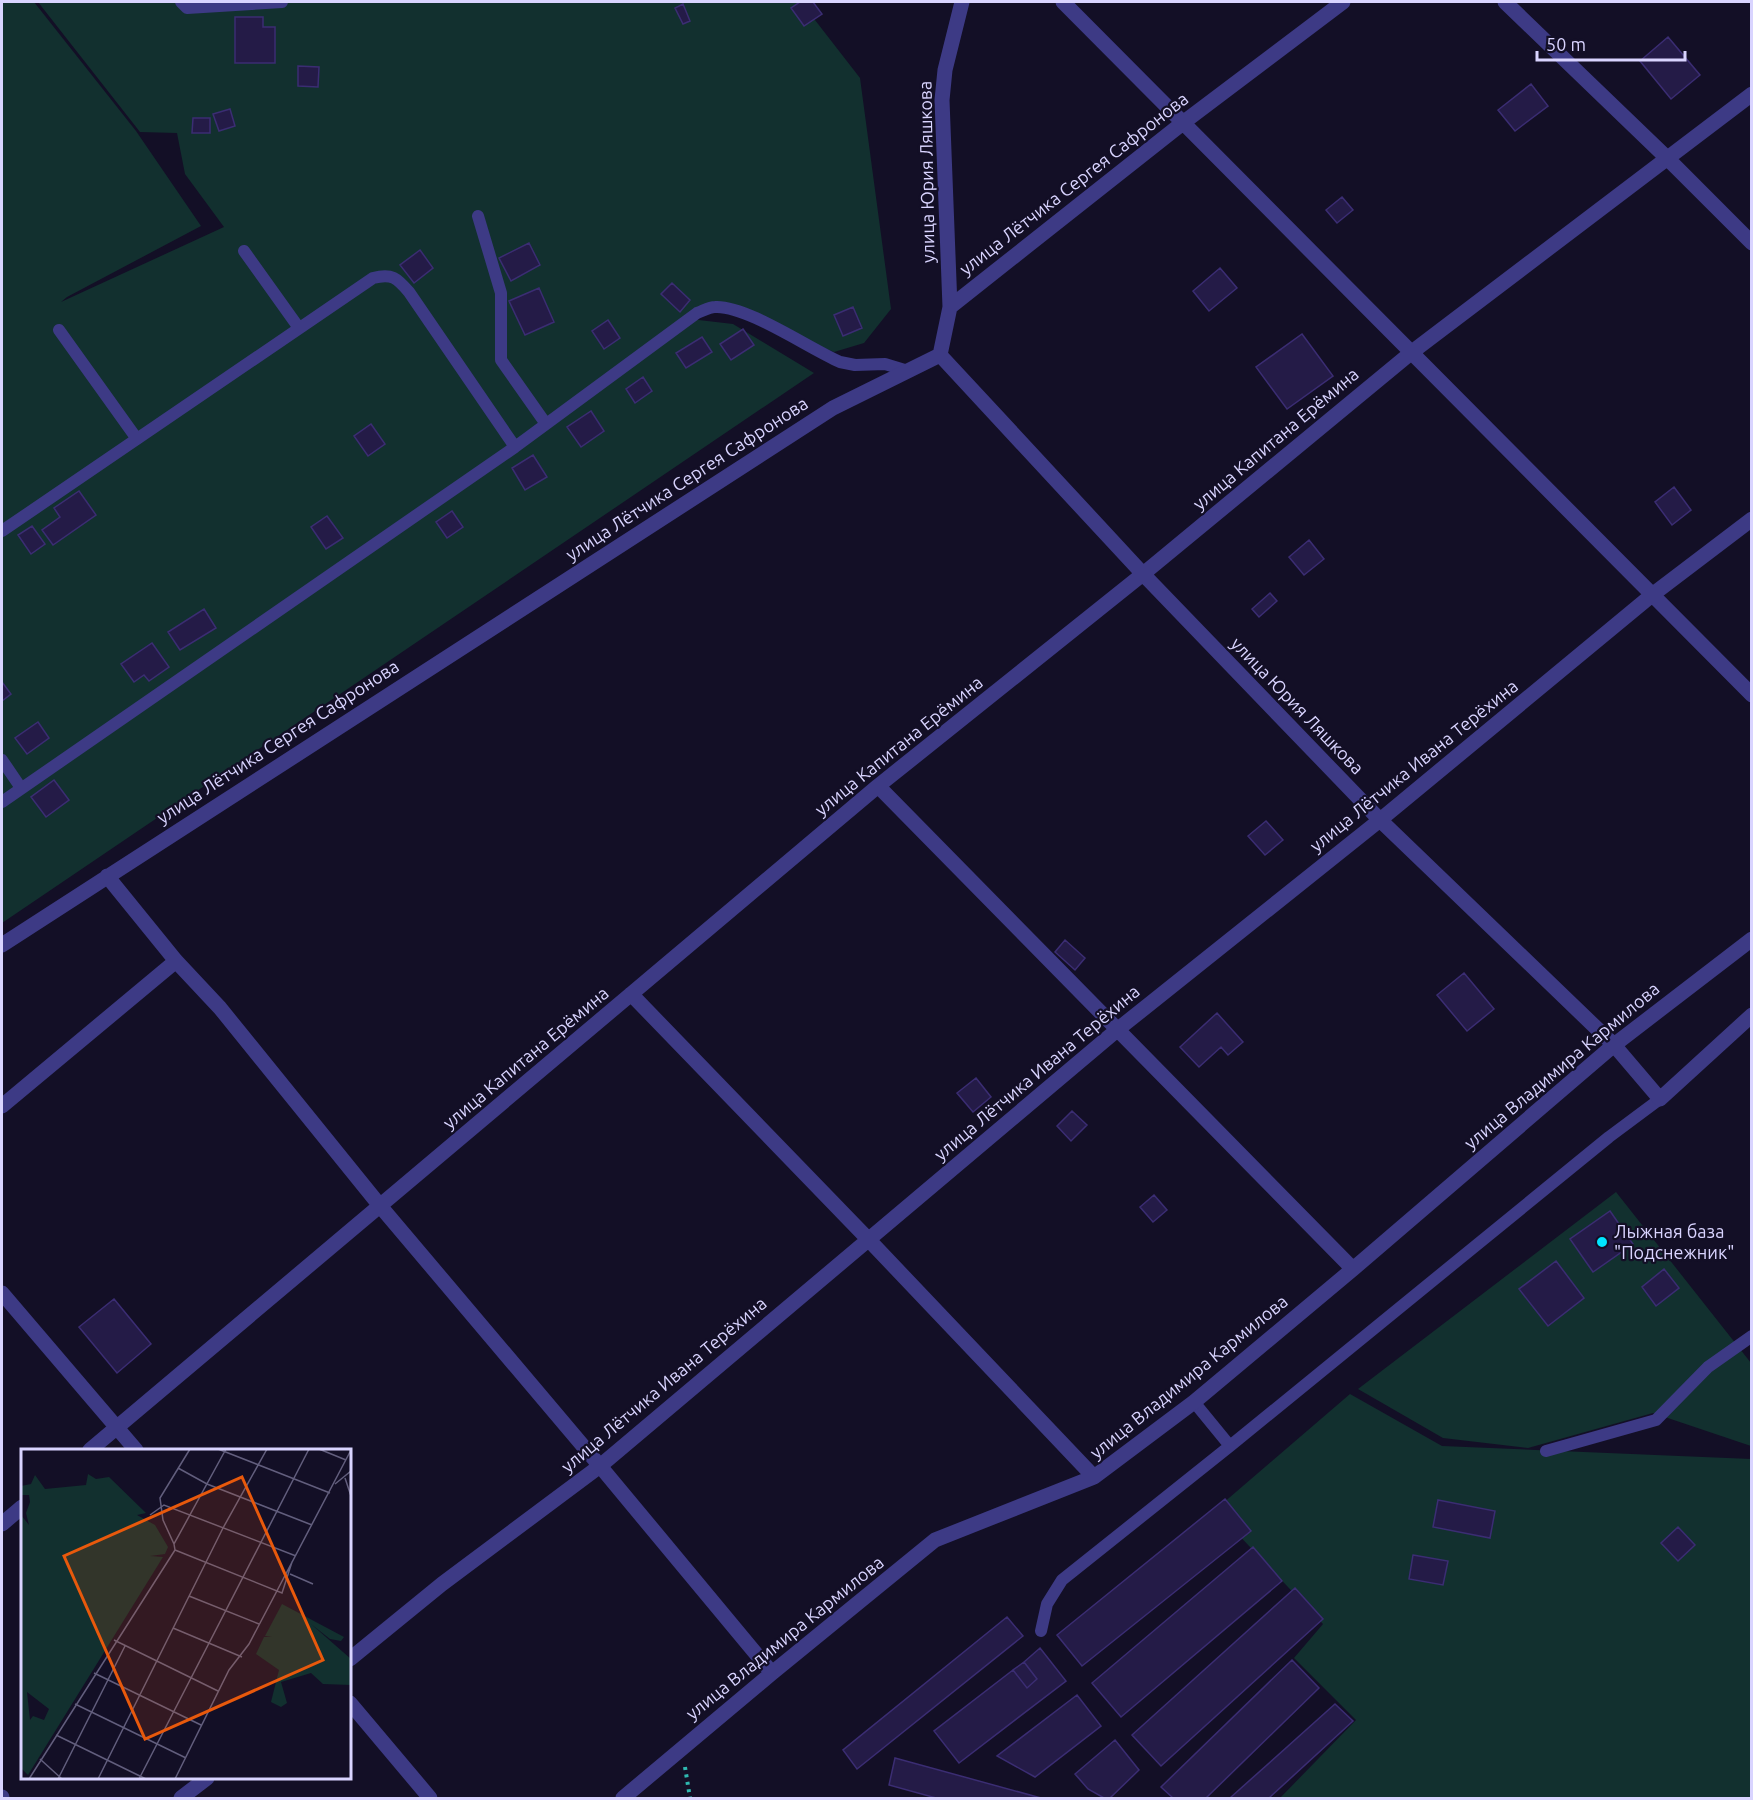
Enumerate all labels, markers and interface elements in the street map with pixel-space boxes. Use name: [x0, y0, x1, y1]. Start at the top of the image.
scale bar: [1537, 24, 1686, 62]
text: 50 m: [1546, 34, 1586, 54]
street label: улица Юрия Ляшкова: [914, 81, 938, 263]
street label: улица Лётчика Сергея Сафронова: [955, 88, 1192, 279]
street label: улица Капитана Ерёмина: [1189, 363, 1362, 513]
street label: улица Лётчика Сергея Сафронова: [562, 392, 811, 564]
street label: улица Юрия Ляшкова: [1227, 633, 1368, 778]
street label: улица Лётчика Сергея Сафронова: [153, 655, 402, 827]
street label: улица Капитана Ерёмина: [811, 671, 986, 819]
street label: улица Лётчика Ивана Терёхина: [1305, 675, 1521, 855]
street label: улица Владимира Кармилова: [1460, 978, 1663, 1153]
street label: улица Лётчика Ивана Терёхина: [930, 981, 1143, 1164]
street label: улица Капитана Ерёмина: [439, 982, 612, 1132]
place label: Лыжная база "Подснежник": [1614, 1221, 1735, 1262]
marker: Лыжная база "Подснежник": [1595, 1235, 1609, 1249]
street label: улица Владимира Кармилова: [1086, 1290, 1291, 1462]
street label: улица Лётчика Ивана Терёхина: [557, 1293, 770, 1476]
inset map: [21, 1449, 351, 1779]
street label: улица Владимира Кармилова: [682, 1551, 887, 1723]

